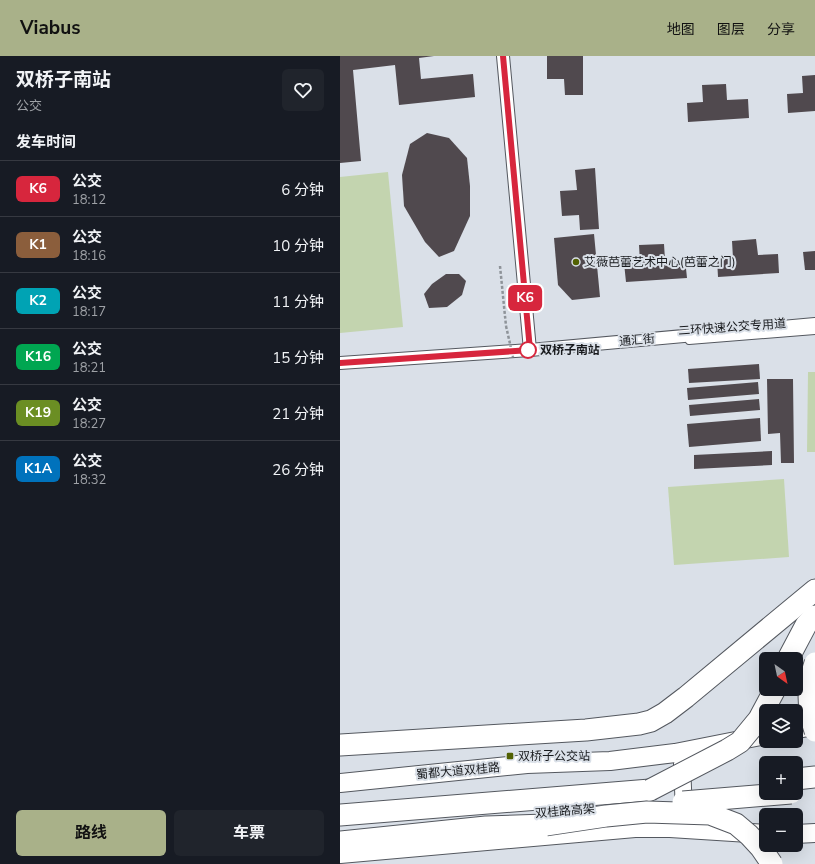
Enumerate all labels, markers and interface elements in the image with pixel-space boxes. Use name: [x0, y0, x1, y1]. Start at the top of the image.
text: Viabus: [20, 15, 80, 41]
text: 地图: [667, 20, 695, 39]
text: 图层: [717, 20, 745, 39]
text: 分享: [767, 20, 795, 39]
text: 双桥子南站: [16, 67, 111, 93]
button: heart: [282, 69, 324, 111]
text: 公交: [16, 97, 42, 115]
text: 发车时间: [16, 132, 76, 152]
text: 公交: [72, 171, 102, 191]
text: K6: [29, 179, 47, 198]
text: 6 分钟: [281, 180, 324, 200]
text: 18:12: [72, 191, 106, 209]
text: 公交: [72, 227, 102, 247]
text: K1: [29, 235, 47, 254]
text: 10 分钟: [272, 236, 324, 256]
text: 18:16: [72, 247, 106, 265]
place label: 艾薇芭蕾艺术中心(芭蕾之门): [584, 254, 736, 270]
marker: 艾薇芭蕾艺术中心(芭蕾之门): [571, 257, 581, 267]
text: 公交: [72, 283, 102, 303]
line badge: K6: [507, 285, 543, 311]
text: K6: [516, 288, 534, 307]
text: K2: [29, 291, 47, 310]
text: 11 分钟: [272, 292, 324, 312]
text: 18:17: [72, 303, 106, 321]
street label: 二环快速公交专用道: [678, 315, 786, 339]
street label: 通汇街: [618, 330, 656, 350]
text: 公交: [72, 339, 102, 359]
marker: 双桥子南站: [519, 341, 537, 359]
place label: 双桥子南站: [540, 342, 600, 358]
text: K16: [25, 347, 51, 366]
text: 15 分钟: [272, 348, 324, 368]
text: 18:21: [72, 359, 106, 377]
text: 公交: [72, 395, 102, 415]
text: K19: [25, 403, 51, 422]
text: 21 分钟: [272, 404, 324, 424]
text: 18:27: [72, 415, 106, 433]
text: 公交: [72, 451, 102, 471]
text: K1A: [24, 459, 52, 478]
text: 26 分钟: [272, 460, 324, 480]
text: 18:32: [72, 471, 106, 489]
north arrow: [759, 652, 803, 696]
map controls: [759, 652, 803, 852]
button: layers: [759, 704, 803, 748]
place label: 双桥子公交站: [518, 748, 590, 764]
marker: 双桥子公交站: [505, 751, 515, 761]
button: +: [759, 756, 803, 800]
street label: 蜀都大道双桂路: [415, 759, 501, 783]
street label: 双桂路高架: [534, 800, 596, 822]
button: −: [759, 808, 803, 852]
button: 路线: [16, 810, 166, 856]
button: 车票: [174, 810, 324, 856]

